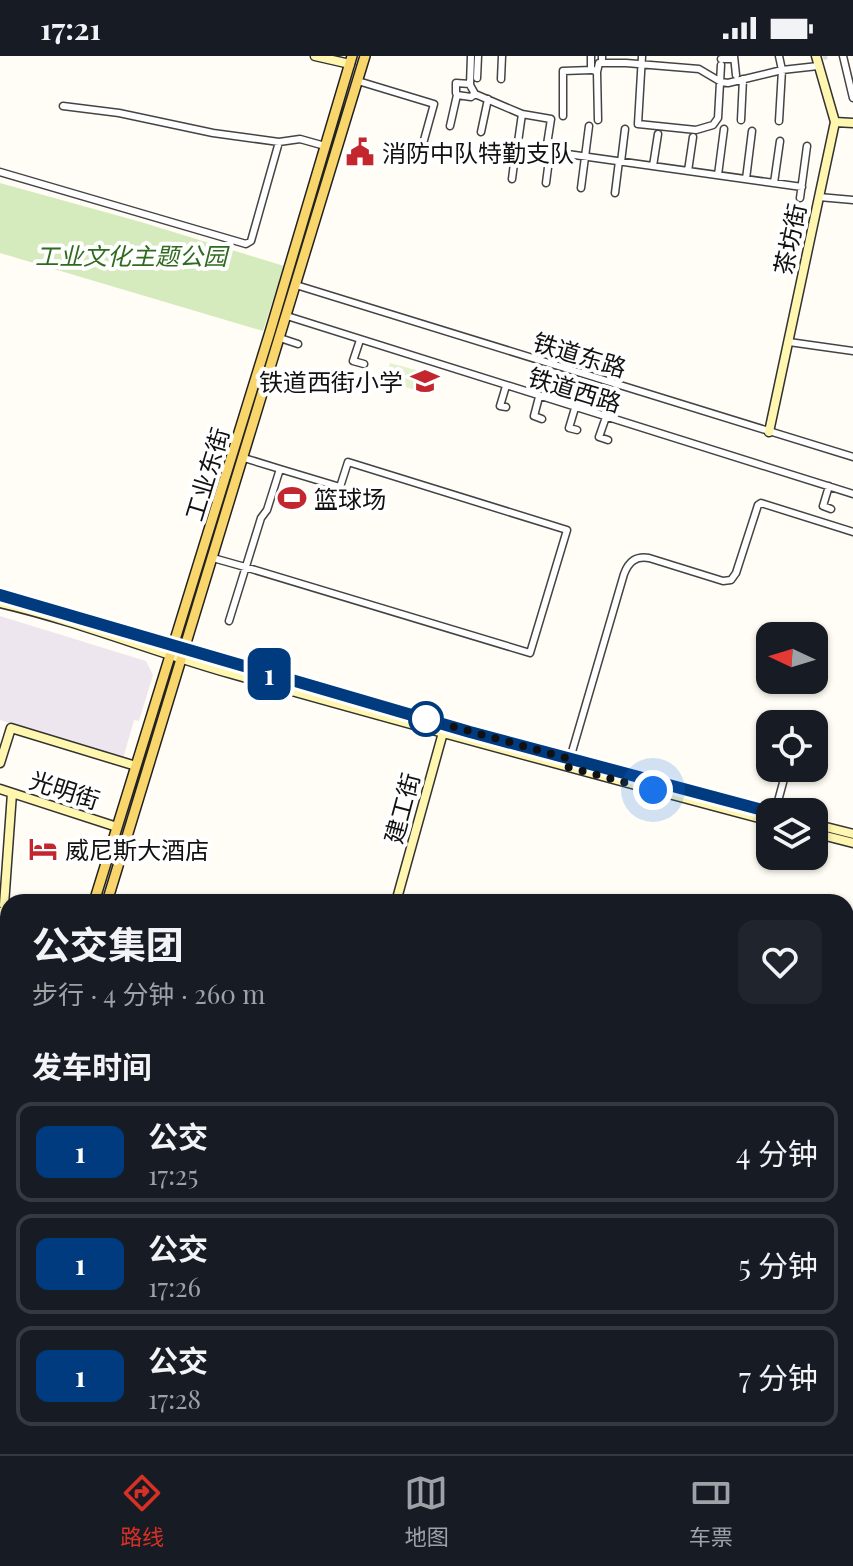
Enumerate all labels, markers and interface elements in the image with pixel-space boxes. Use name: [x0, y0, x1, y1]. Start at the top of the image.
text: 17:21: [40, 8, 101, 48]
place label: 消防中队特勤支队: [382, 136, 574, 168]
public building icon: 消防中队特勤支队: [345, 137, 375, 167]
street label: 茶坊街: [766, 200, 812, 278]
park label: 工业文化主题公园: [35, 239, 230, 271]
street label: 铁道东路: [529, 325, 631, 383]
street label: 铁道西路: [524, 360, 626, 418]
place label: 铁道西街小学: [259, 365, 403, 397]
school or university icon: 铁道西街小学: [410, 366, 440, 396]
street label: 工业东街: [177, 423, 235, 525]
place label: 篮球场: [314, 482, 386, 514]
sports icon: 篮球场: [277, 483, 307, 513]
north arrow: [756, 622, 828, 694]
map controls: [756, 622, 828, 870]
line badge: 1: [243, 648, 295, 700]
text: 1: [264, 655, 274, 692]
unlabelled marker: [409, 702, 443, 736]
button: locate: [756, 710, 828, 782]
street label: 光明街: [26, 763, 104, 815]
street label: 建工街: [376, 769, 426, 847]
your location: [633, 770, 673, 810]
button: layers: [756, 798, 828, 870]
place label: 威尼斯大酒店: [65, 833, 209, 865]
hotel icon: 威尼斯大酒店: [28, 834, 58, 864]
text: 公交集团: [32, 918, 184, 969]
button: heart: [738, 920, 822, 1004]
text: 步行 · 4 分钟 · 260 m: [32, 976, 265, 1011]
text: 发车时间: [32, 1046, 152, 1086]
text: 公交: [148, 1116, 208, 1156]
text: 1: [75, 1133, 85, 1170]
text: 4 分钟: [736, 1133, 818, 1173]
text: 17:25: [148, 1157, 198, 1192]
text: 公交: [148, 1228, 208, 1268]
text: 1: [75, 1245, 85, 1282]
text: 5 分钟: [739, 1245, 818, 1285]
text: 17:26: [148, 1269, 201, 1304]
text: 公交: [148, 1340, 208, 1380]
text: 1: [75, 1357, 85, 1394]
text: 7 分钟: [739, 1357, 818, 1397]
text: 17:28: [148, 1381, 201, 1416]
tab: 路线: [120, 1471, 164, 1551]
tab: 地图: [404, 1471, 449, 1551]
tab: 车票: [689, 1471, 733, 1551]

